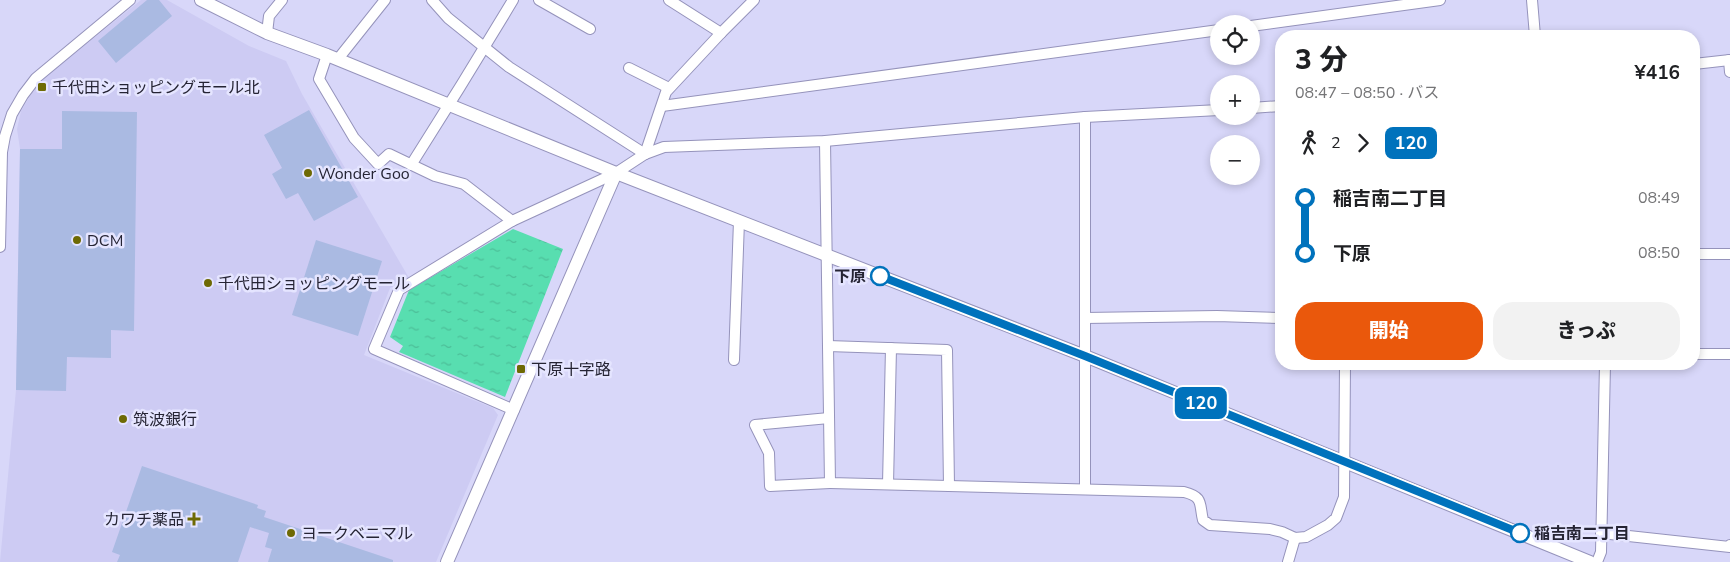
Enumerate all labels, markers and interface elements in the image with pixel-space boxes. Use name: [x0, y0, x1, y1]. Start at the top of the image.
map controls: [1210, 15, 1260, 185]
button: locate: [1210, 15, 1260, 65]
text: 3 分: [1295, 41, 1348, 79]
text: ¥416: [1634, 60, 1680, 86]
button: +: [1210, 75, 1260, 125]
place label: 千代田ショッピングモール北: [52, 77, 260, 99]
marker: 千代田ショッピングモール北: [36, 81, 48, 93]
text: 08:47 – 08:50 · バス: [1295, 82, 1439, 104]
icon: walk: [1295, 129, 1323, 157]
icon: forward: [1349, 129, 1377, 157]
text: 120: [1395, 131, 1427, 155]
text: 2: [1331, 132, 1341, 154]
button: −: [1210, 135, 1260, 185]
place label: Wonder Goo: [318, 163, 410, 185]
marker: Wonder Goo: [302, 167, 314, 179]
text: 稲吉南二丁目: [1333, 186, 1447, 212]
text: 08:49: [1638, 187, 1680, 209]
place label: DCM: [87, 230, 123, 252]
marker: DCM: [71, 234, 83, 246]
text: 下原: [1333, 241, 1371, 267]
text: 08:50: [1638, 242, 1680, 264]
place label: 下原: [834, 266, 866, 288]
marker: 下原: [870, 266, 890, 286]
place label: 千代田ショッピングモール: [218, 273, 410, 295]
marker: 千代田ショッピングモール: [202, 277, 214, 289]
button: 開始: [1295, 302, 1483, 360]
button: きっぷ: [1493, 302, 1680, 360]
place label: 下原十字路: [531, 359, 611, 381]
marker: 下原十字路: [515, 363, 527, 375]
line badge: 120: [1172, 387, 1230, 419]
text: 120: [1185, 391, 1217, 415]
place label: 筑波銀行: [133, 409, 197, 431]
marker: 筑波銀行: [117, 413, 129, 425]
place label: カワチ薬品: [104, 509, 184, 531]
marker: カワチ薬品: [188, 513, 200, 525]
place label: ヨークベニマル: [301, 523, 413, 545]
marker: 稲吉南二丁目: [1510, 523, 1530, 543]
place label: 稲吉南二丁目: [1534, 523, 1630, 545]
marker: ヨークベニマル: [285, 527, 297, 539]

